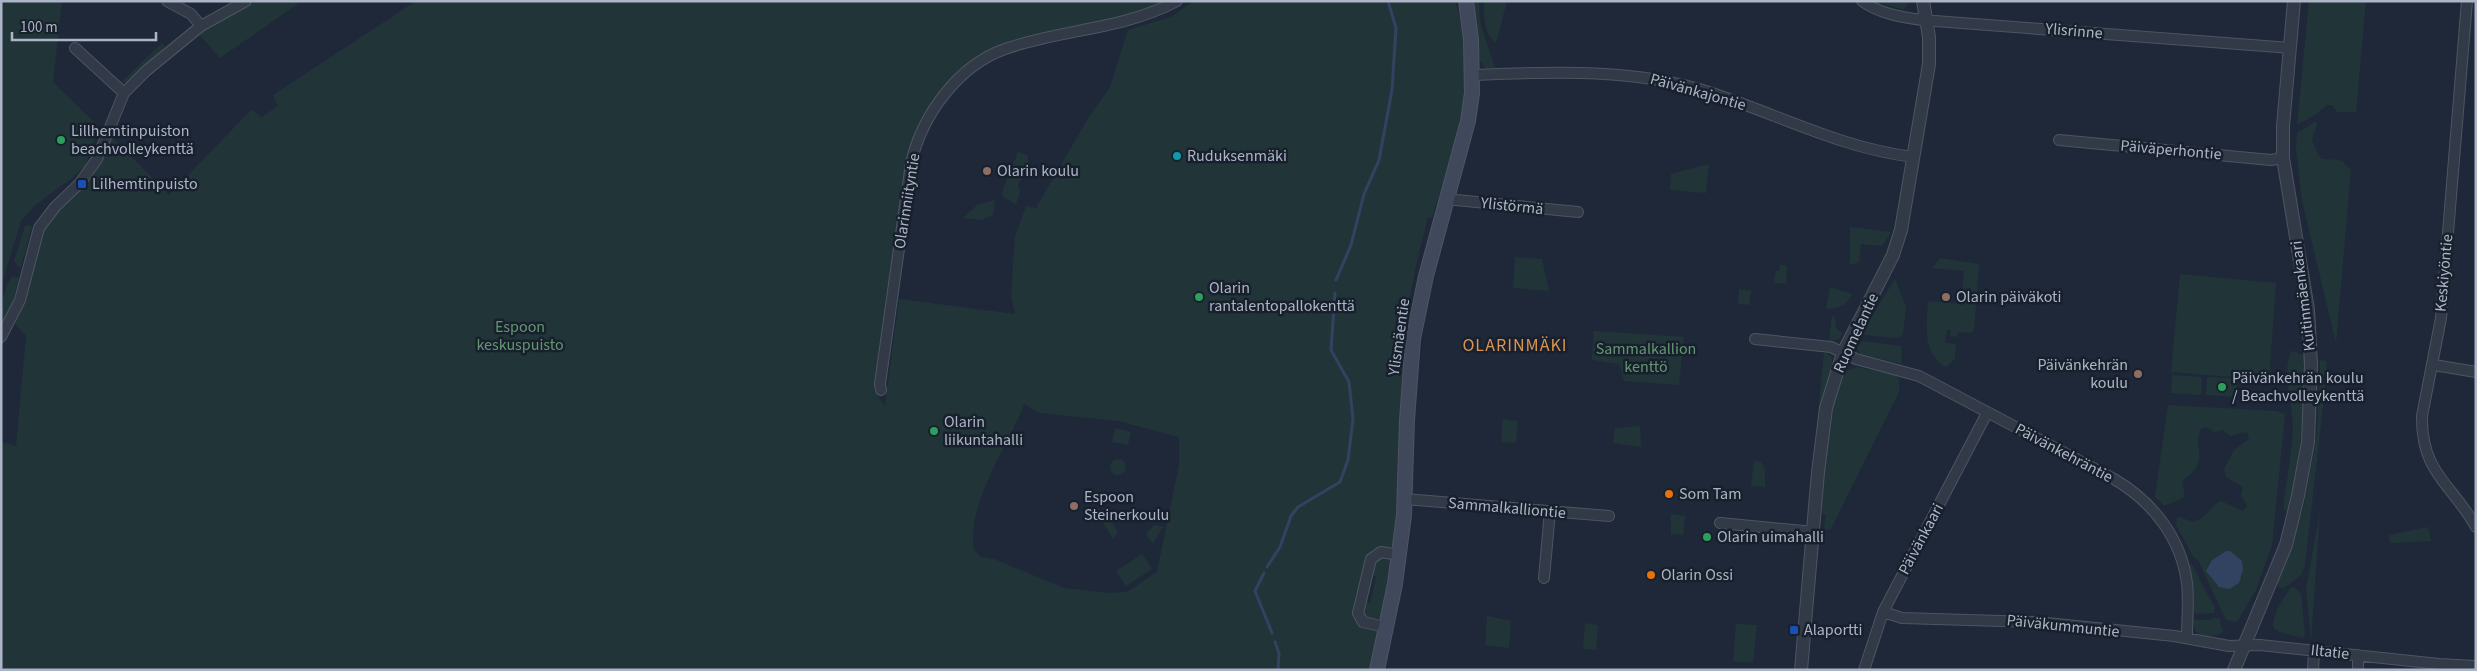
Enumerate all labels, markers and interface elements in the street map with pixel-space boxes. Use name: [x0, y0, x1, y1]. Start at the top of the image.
scale bar: [12, 10, 156, 42]
text: 100 m: [20, 17, 58, 38]
street label: Ylisrinne: [2044, 17, 2104, 44]
street label: Päivänkajontie: [1647, 68, 1749, 116]
place label: Lillhemtinpuiston beachvolleykenttä: [71, 120, 194, 160]
marker: Lillhemtinpuiston beachvolleykenttä: [55, 134, 67, 146]
street label: Päiväperhontie: [2120, 135, 2223, 165]
place label: Ruduksenmäki: [1187, 145, 1287, 167]
marker: Ruduksenmäki: [1171, 150, 1183, 162]
street label: Olarinniityntie: [889, 152, 925, 250]
place label: Olarin koulu: [997, 160, 1079, 182]
marker: Olarin koulu: [981, 165, 993, 177]
place label: Lilhemtinpuisto: [92, 173, 198, 195]
marker: Lilhemtinpuisto: [76, 178, 88, 190]
street label: Ylistörmä: [1479, 192, 1544, 220]
street label: Keskiyöntie: [2430, 233, 2458, 313]
street label: Kuitinmäenkaari: [2285, 239, 2321, 353]
place label: Olarin rantalentopallokenttä: [1209, 277, 1355, 317]
place label: Olarin päiväkoti: [1956, 286, 2061, 308]
street label: Ruomelantie: [1828, 289, 1884, 377]
marker: Olarin rantalentopallokenttä: [1193, 291, 1205, 303]
marker: Olarin päiväkoti: [1940, 291, 1952, 303]
street label: Ylismäentie: [1383, 297, 1415, 378]
park label: Espoon keskuspuisto: [476, 316, 564, 356]
district label: OLARINMÄKI: [1462, 333, 1568, 358]
park label: Sammalkallion kenttö: [1596, 338, 1696, 378]
place label: Päivänkehrän koulu: [2037, 354, 2128, 394]
place label: Päivänkehrän koulu / Beachvolleykenttä: [2232, 367, 2364, 407]
marker: Päivänkehrän koulu: [2132, 368, 2144, 380]
marker: Päivänkehrän koulu / Beachvolleykenttä: [2216, 381, 2228, 393]
place label: Olarin liikuntahalli: [944, 411, 1023, 451]
street label: Päivänkehräntie: [2011, 418, 2117, 488]
marker: Olarin liikuntahalli: [928, 425, 940, 437]
place label: Som Tam: [1679, 483, 1741, 505]
place label: Espoon Steinerkoulu: [1084, 486, 1169, 526]
marker: Som Tam: [1663, 488, 1675, 500]
street label: Sammalkalliontie: [1447, 492, 1567, 524]
marker: Espoon Steinerkoulu: [1068, 500, 1080, 512]
street label: Päivänkaari: [1893, 500, 1949, 578]
place label: Olarin uimahalli: [1717, 526, 1824, 548]
marker: Olarin uimahalli: [1701, 531, 1713, 543]
place label: Olarin Ossi: [1661, 564, 1733, 586]
marker: Olarin Ossi: [1645, 569, 1657, 581]
street label: Päiväkummuntie: [2006, 609, 2121, 643]
place label: Alaportti: [1804, 619, 1862, 641]
marker: Alaportti: [1788, 624, 1800, 636]
street label: Iltatie: [2310, 639, 2350, 665]

